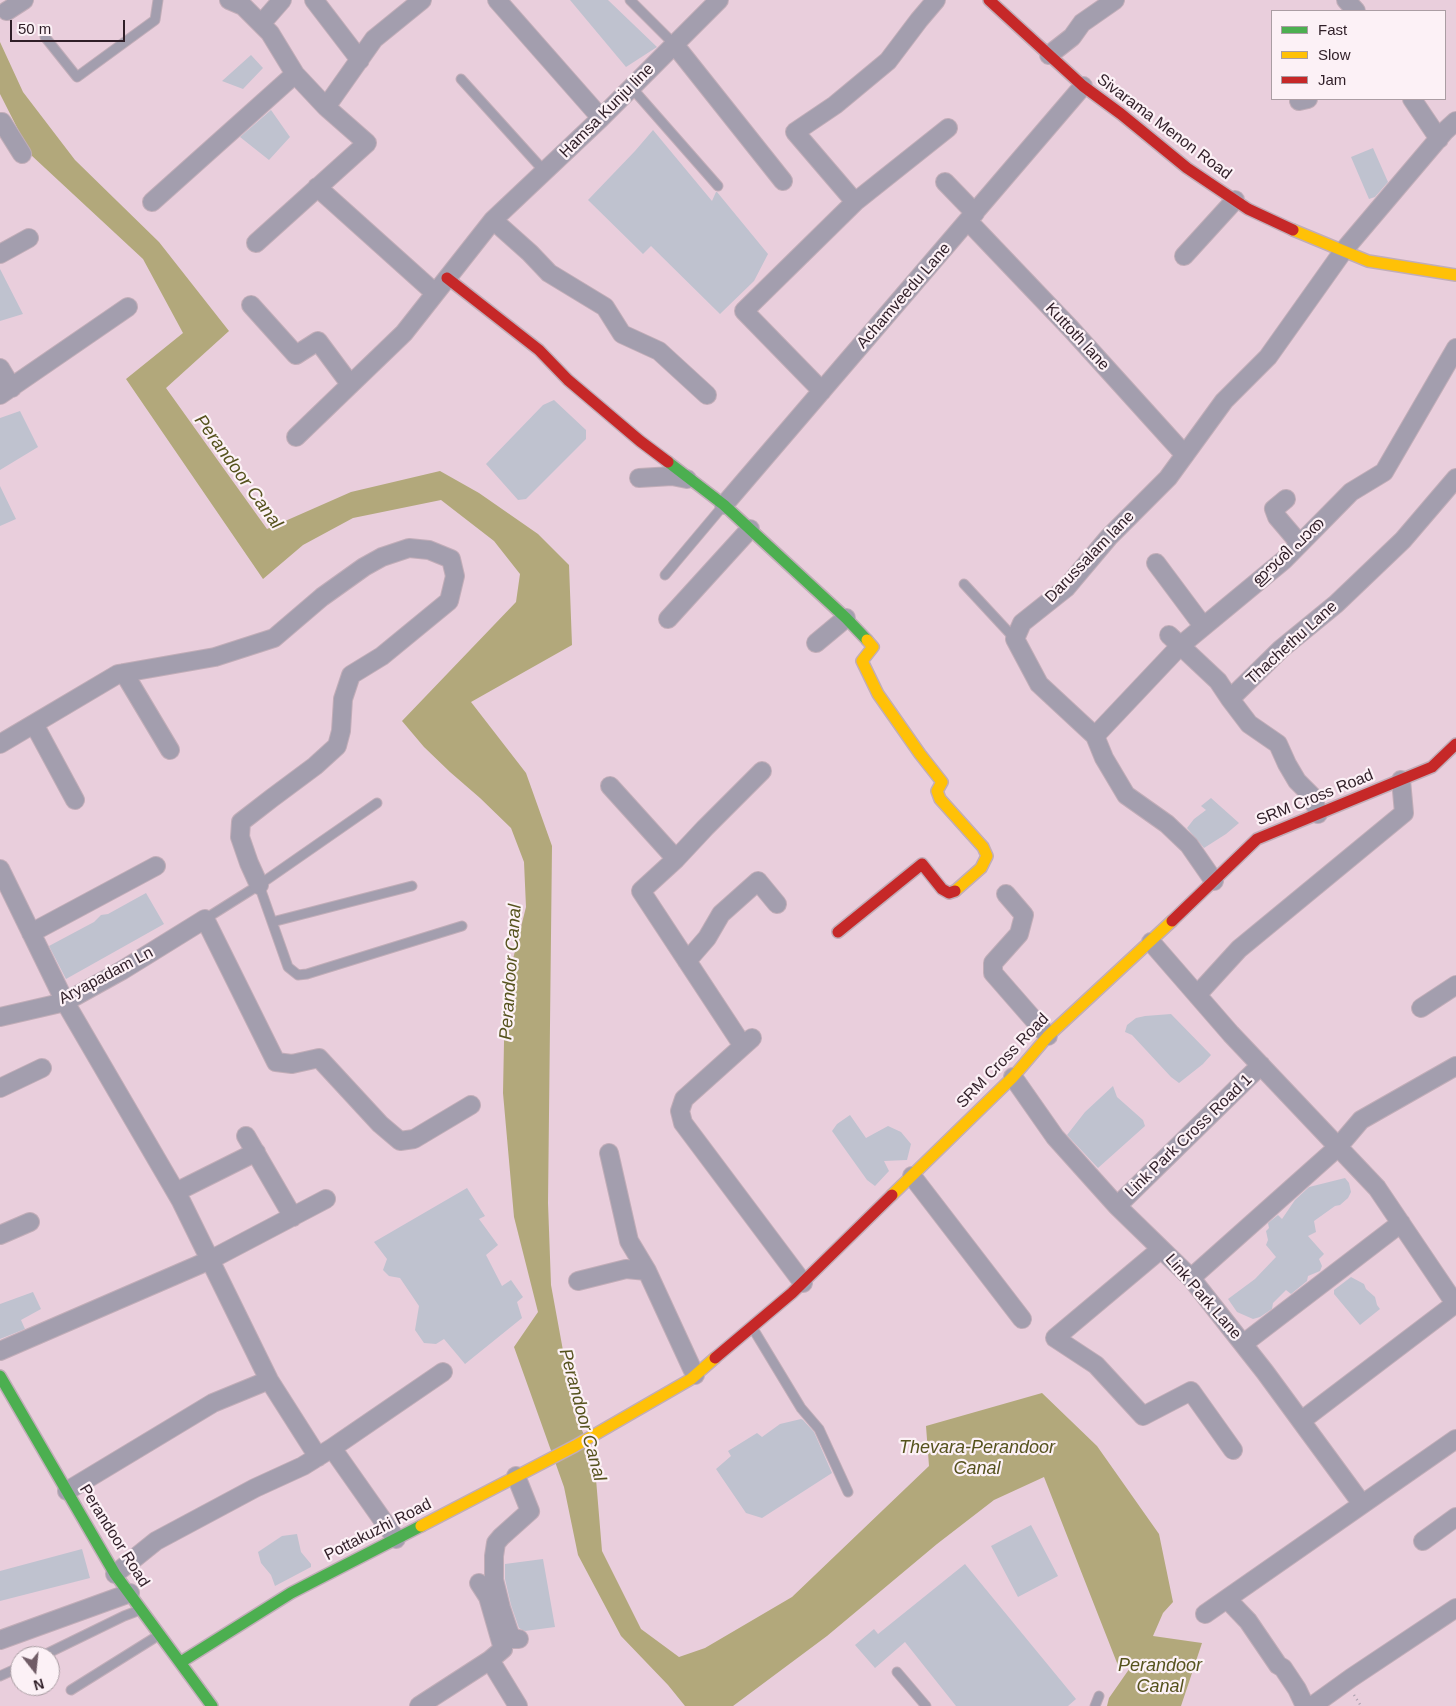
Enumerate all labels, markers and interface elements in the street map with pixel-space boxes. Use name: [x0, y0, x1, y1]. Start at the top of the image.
scale bar: [12, 10, 128, 42]
legend: [1271, 10, 1446, 100]
text: 50 m: [18, 20, 51, 37]
text: Fast: [1318, 21, 1347, 38]
text: Slow: [1318, 46, 1351, 63]
street label: Hamsa Kunju line: [556, 60, 658, 162]
street label: Sivarama Menon Road: [1093, 70, 1235, 184]
text: Jam: [1318, 71, 1346, 88]
street label: Achamveedu Lane: [853, 239, 955, 353]
street label: Kuttoth lane: [1041, 299, 1113, 375]
water label: Perandoor Canal: [189, 411, 287, 533]
street label: Darussalam lane: [1041, 507, 1139, 607]
street label: ഈശി പാത: [1249, 514, 1329, 590]
street label: Thachethu Lane: [1243, 597, 1341, 689]
street label: SRM Cross Road: [1254, 766, 1376, 830]
water label: Perandoor Canal: [495, 903, 527, 1041]
street label: Aryapadam Ln: [56, 943, 156, 1009]
street label: SRM Cross Road: [953, 1010, 1053, 1112]
street label: Link Park Cross Road 1: [1122, 1070, 1256, 1202]
street label: Link Park Lane: [1161, 1250, 1245, 1344]
water label: Perandoor Canal: [554, 1346, 610, 1484]
water label: Thevara-Perandoor Canal: [899, 1437, 1055, 1480]
street label: Perandoor Road: [75, 1481, 153, 1591]
street label: Pottakuzhi Road: [321, 1495, 435, 1565]
north arrow: [10, 1646, 60, 1696]
water label: Perandoor Canal: [1118, 1655, 1202, 1698]
text: N: [32, 1675, 46, 1694]

